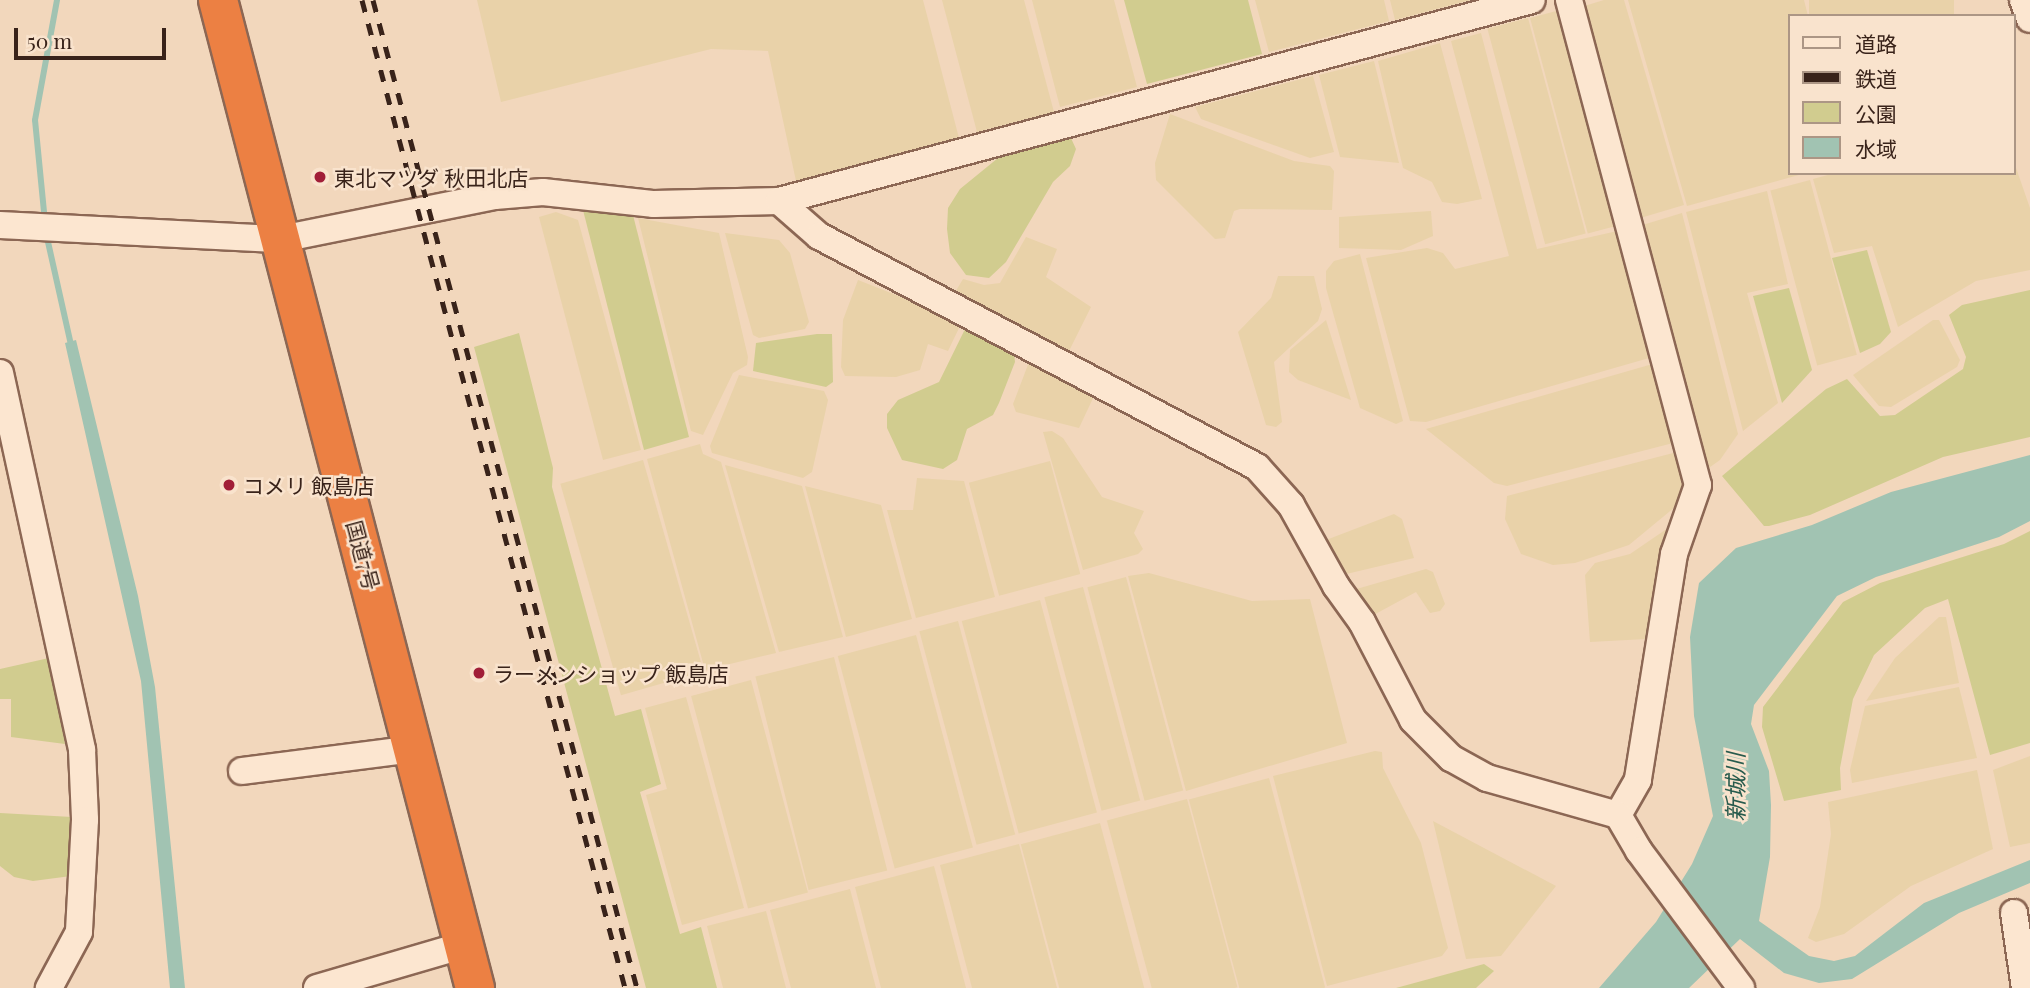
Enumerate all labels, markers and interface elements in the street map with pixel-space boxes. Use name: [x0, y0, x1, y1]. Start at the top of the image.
scale bar: [18, 14, 170, 58]
legend: [1788, 14, 2016, 175]
text: 50 m: [27, 26, 72, 54]
text: 道路: [1855, 29, 1897, 57]
text: 鉄道: [1855, 64, 1897, 92]
text: 公園: [1855, 99, 1897, 127]
text: 水域: [1855, 134, 1897, 162]
place label: 東北マツダ 秋田北店: [334, 164, 528, 190]
marker: 東北マツダ 秋田北店: [312, 169, 328, 185]
place label: コメリ 飯島店: [243, 472, 374, 498]
marker: コメリ 飯島店: [221, 477, 237, 493]
street label: 国道7号: [343, 517, 385, 593]
place label: ラーメンショップ 飯島店: [493, 660, 729, 686]
marker: ラーメンショップ 飯島店: [471, 665, 487, 681]
water label: 新城川: [1721, 753, 1749, 821]

